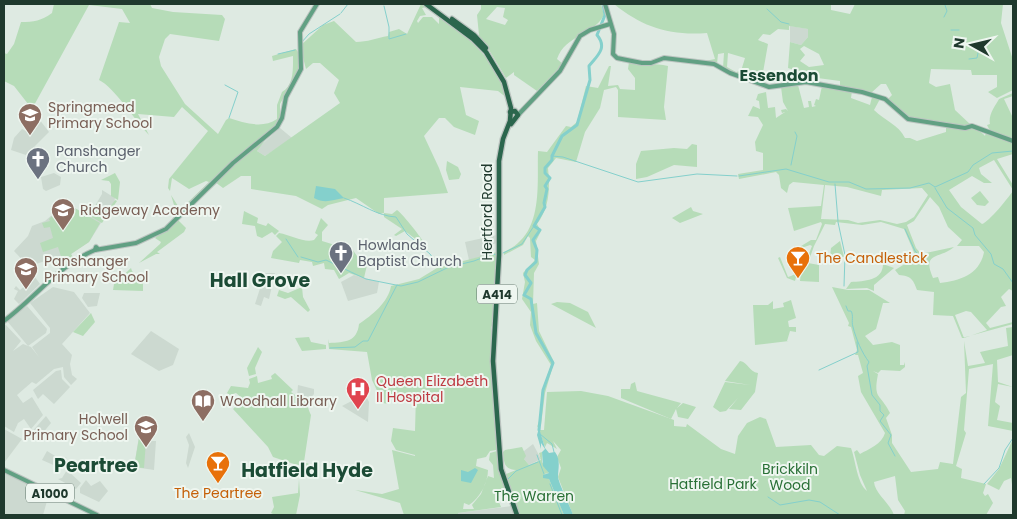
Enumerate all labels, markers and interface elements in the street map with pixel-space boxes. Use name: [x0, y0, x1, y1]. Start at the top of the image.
north arrow: [947, 20, 997, 70]
text: N: [948, 37, 970, 50]
district label: Essendon: [740, 64, 819, 87]
place label: Springmead Primary School: [48, 97, 153, 133]
school or university icon: Springmead Primary School: [17, 102, 43, 136]
place label: Panshanger Church: [56, 141, 141, 177]
church icon: Panshanger Church: [25, 146, 51, 180]
street label: Hertford Road: [477, 163, 497, 261]
school or university icon: Ridgeway Academy: [50, 197, 76, 231]
place label: Ridgeway Academy: [80, 200, 220, 220]
place label: Howlands Baptist Church: [358, 235, 462, 271]
church icon: Howlands Baptist Church: [328, 240, 354, 274]
bar icon: The Candlestick: [785, 245, 811, 279]
place label: The Candlestick: [816, 248, 928, 268]
place label: Panshanger Primary School: [44, 251, 149, 287]
school or university icon: Panshanger Primary School: [13, 256, 39, 290]
district label: Hall Grove: [210, 267, 310, 294]
road number: A414: [477, 284, 517, 304]
place label: Queen Elizabeth II Hospital: [376, 371, 488, 407]
hospital icon: Queen Elizabeth II Hospital: [345, 376, 371, 410]
library icon: Woodhall Library: [190, 388, 216, 422]
place label: Woodhall Library: [220, 391, 337, 411]
place label: Holwell Primary School: [23, 409, 128, 445]
school or university icon: Holwell Primary School: [133, 414, 159, 448]
bar icon: The Peartree: [205, 450, 231, 484]
district label: Peartree: [54, 452, 138, 479]
district label: Hatfield Hyde: [241, 457, 373, 484]
park label: Brickkiln Wood: [762, 459, 818, 495]
park label: Hatfield Park: [669, 474, 758, 494]
road number: A1000: [26, 483, 74, 502]
place label: The Peartree: [174, 483, 262, 503]
park label: The Warren: [494, 486, 574, 506]

